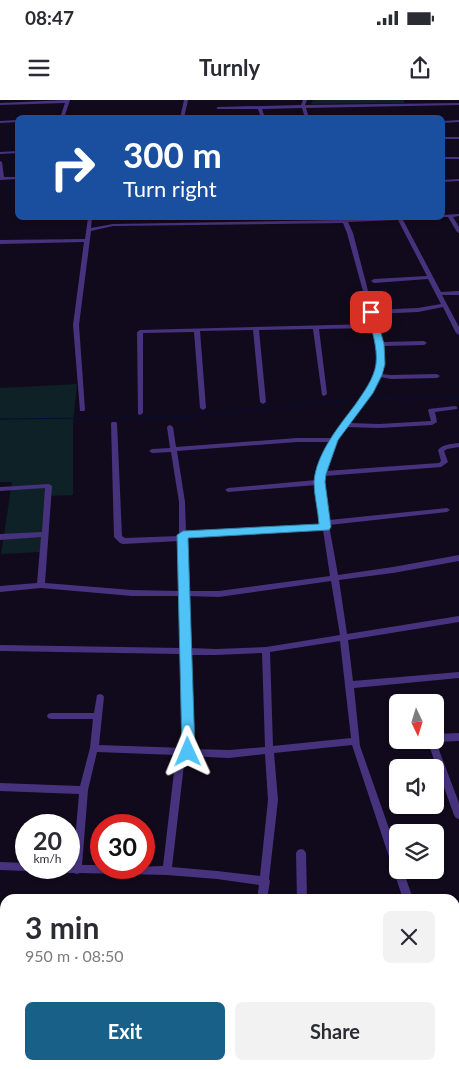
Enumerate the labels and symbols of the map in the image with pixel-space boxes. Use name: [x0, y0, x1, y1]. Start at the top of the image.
pin: [350, 291, 392, 333]
north arrow: [389, 694, 444, 749]
position arrow: [161, 725, 213, 777]
speed limit sign: 30: [90, 814, 155, 879]

